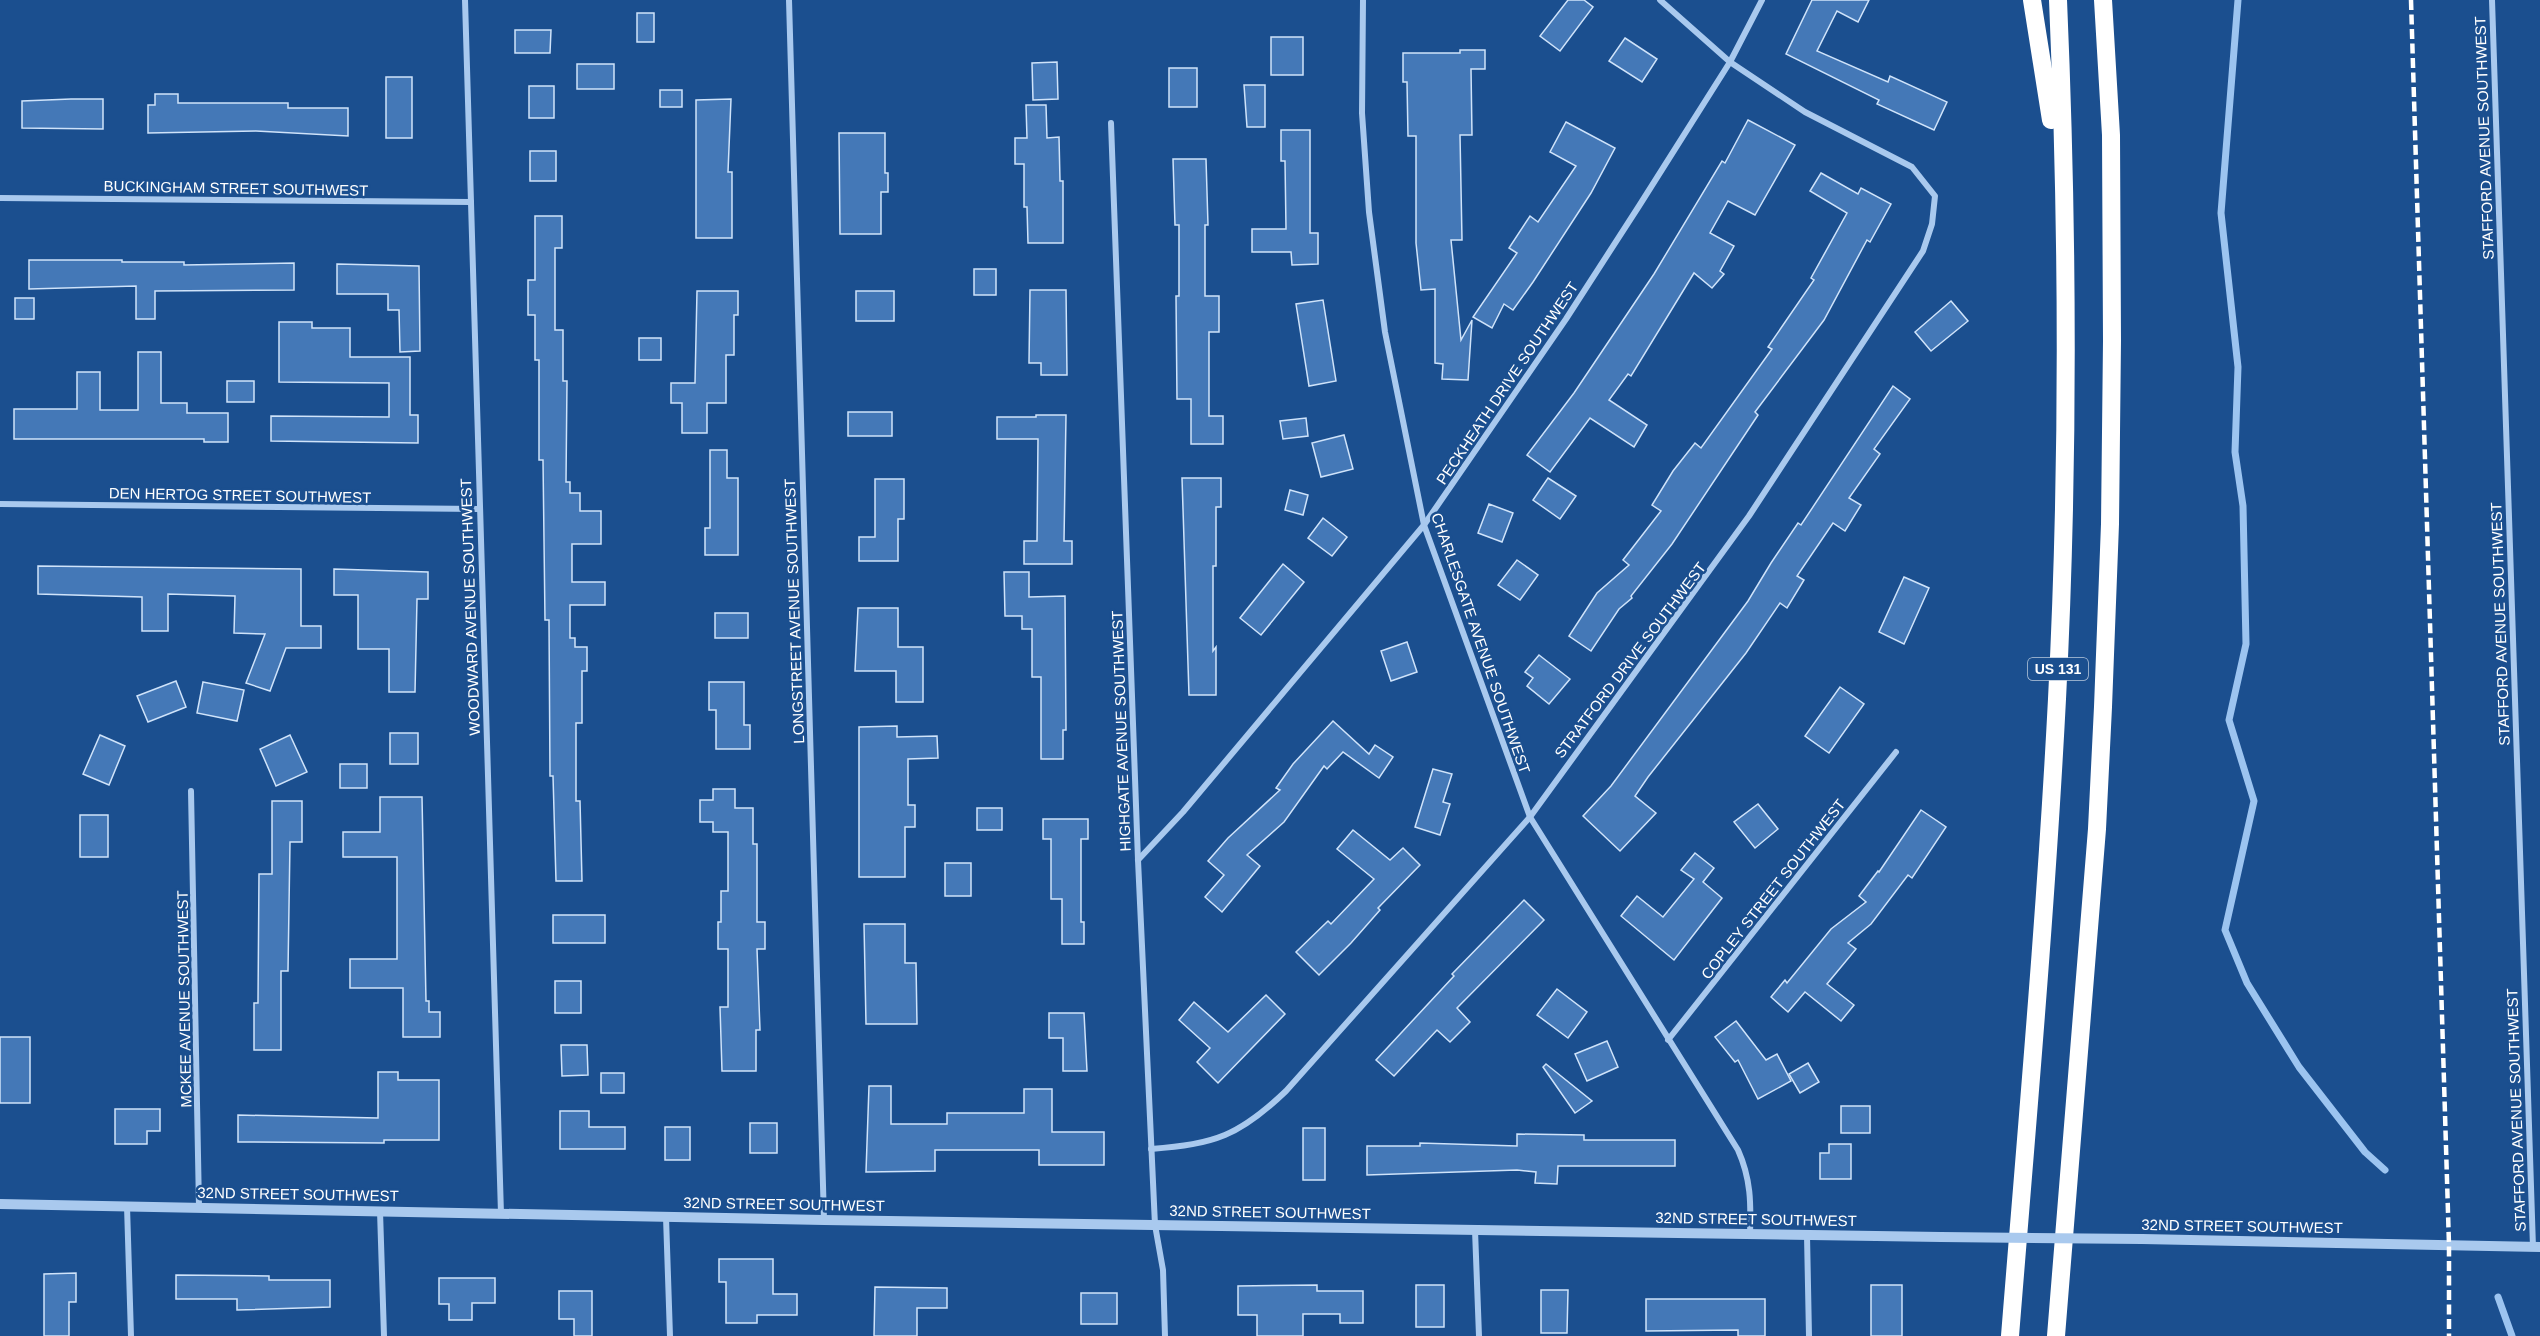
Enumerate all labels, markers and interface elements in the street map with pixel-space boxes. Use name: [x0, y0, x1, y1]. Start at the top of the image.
street label: STAFFORD AVENUE SOUTHWEST: [2471, 16, 2497, 260]
street label: BUCKINGHAM STREET SOUTHWEST: [103, 177, 369, 199]
street label: PECKHEATH DRIVE SOUTHWEST: [1433, 279, 1581, 487]
street label: WOODWARD AVENUE SOUTHWEST: [457, 478, 483, 736]
street label: LONGSTREET AVENUE SOUTHWEST: [781, 478, 807, 744]
street label: DEN HERTOG STREET SOUTHWEST: [109, 484, 371, 506]
street label: STAFFORD AVENUE SOUTHWEST: [2487, 502, 2513, 746]
street label: CHARLESGATE AVENUE SOUTHWEST: [1428, 510, 1534, 776]
street label: STRATFORD DRIVE SOUTHWEST: [1551, 559, 1709, 761]
street label: HIGHGATE AVENUE SOUTHWEST: [1108, 610, 1134, 852]
road number: US 131: [2028, 658, 2088, 680]
street label: COPLEY STREET SOUTHWEST: [1697, 796, 1849, 982]
street label: MCKEE AVENUE SOUTHWEST: [174, 890, 194, 1108]
street label: STAFFORD AVENUE SOUTHWEST: [2503, 988, 2529, 1232]
street label: 32ND STREET SOUTHWEST: [197, 1184, 399, 1204]
street label: 32ND STREET SOUTHWEST: [683, 1194, 885, 1214]
street label: 32ND STREET SOUTHWEST: [1169, 1202, 1371, 1222]
street label: 32ND STREET SOUTHWEST: [1655, 1209, 1857, 1229]
street label: 32ND STREET SOUTHWEST: [2141, 1216, 2343, 1236]

